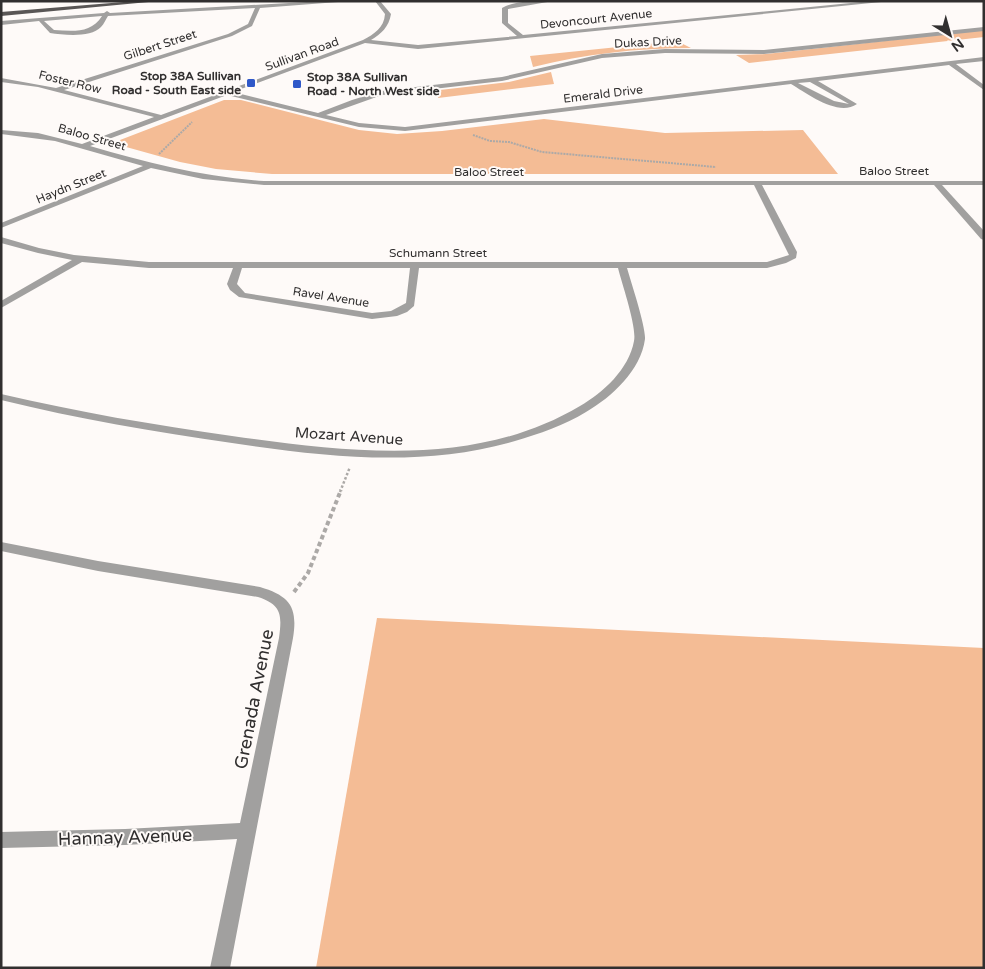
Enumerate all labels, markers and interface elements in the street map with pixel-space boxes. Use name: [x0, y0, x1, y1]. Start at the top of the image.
street label: Devoncourt Avenue: [539, 6, 653, 32]
north arrow: [925, 10, 975, 60]
street label: Gilbert Street: [122, 26, 199, 63]
street label: Dukas Drive: [614, 33, 682, 51]
street label: Sullivan Road: [263, 34, 341, 74]
text: N: [948, 35, 967, 55]
street label: Foster Row: [37, 67, 103, 97]
place label: Stop 38A Sullivan Road - South East side: [112, 69, 241, 97]
place label: Stop 38A Sullivan Road - North West side: [307, 70, 440, 98]
marker: Stop 38A Sullivan Road - South East side: [245, 77, 257, 89]
marker: Stop 38A Sullivan Road - North West side: [291, 78, 303, 90]
street label: Emerald Drive: [562, 82, 644, 106]
street label: Baloo Street: [56, 121, 128, 153]
street label: Baloo Street: [859, 164, 929, 178]
street label: Haydn Street: [34, 165, 108, 206]
street label: Baloo Street: [454, 165, 524, 179]
street label: Schumann Street: [389, 246, 487, 260]
street label: Ravel Avenue: [292, 284, 370, 310]
street label: Mozart Avenue: [294, 423, 404, 449]
street label: Grenada Avenue: [230, 627, 278, 771]
street label: Hannay Avenue: [57, 824, 193, 850]

